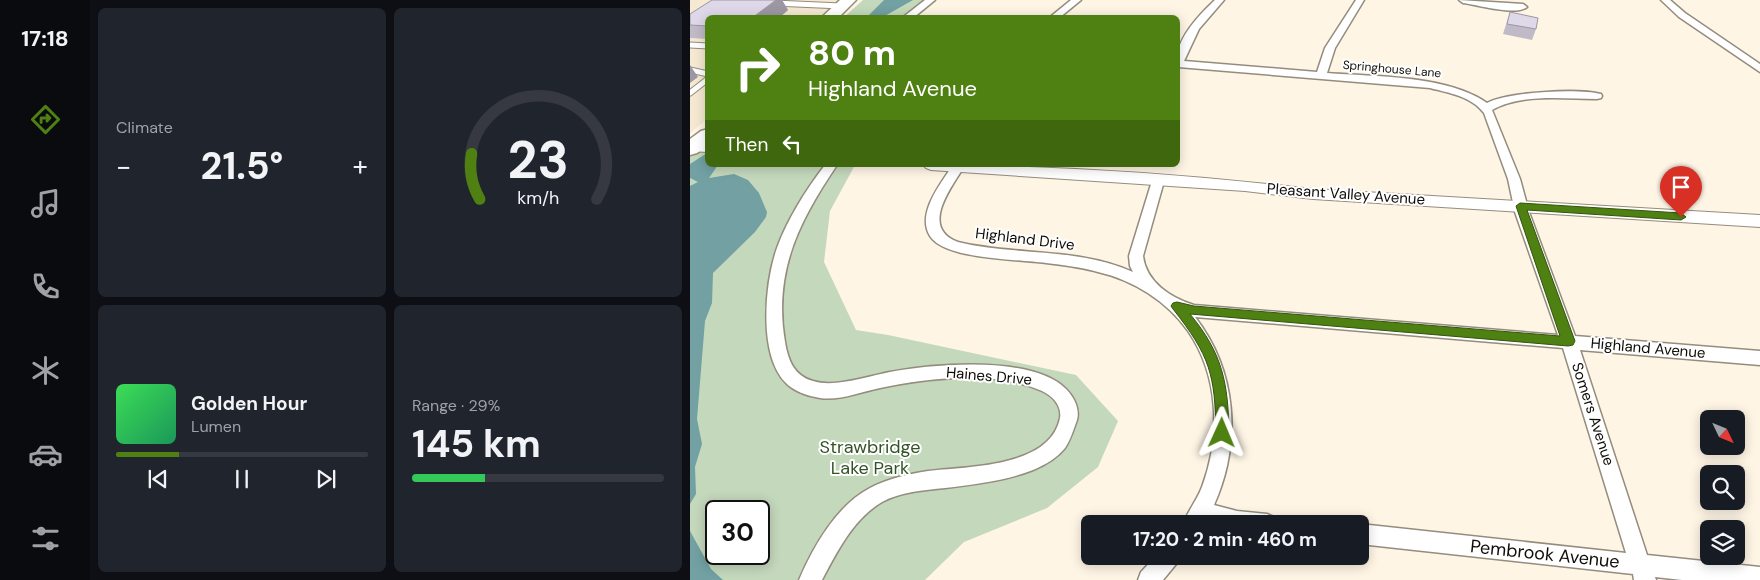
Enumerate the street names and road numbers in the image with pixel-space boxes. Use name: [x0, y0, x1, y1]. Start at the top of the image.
street label: Springhouse Lane: [1342, 57, 1442, 81]
street label: Pleasant Valley Avenue: [1266, 178, 1426, 210]
street label: Highland Drive: [974, 223, 1076, 255]
street label: Highland Avenue: [1590, 333, 1706, 363]
street label: Somers Avenue: [1567, 360, 1619, 468]
street label: Haines Drive: [945, 362, 1033, 390]
street label: Pembrook Avenue: [1469, 534, 1621, 574]

